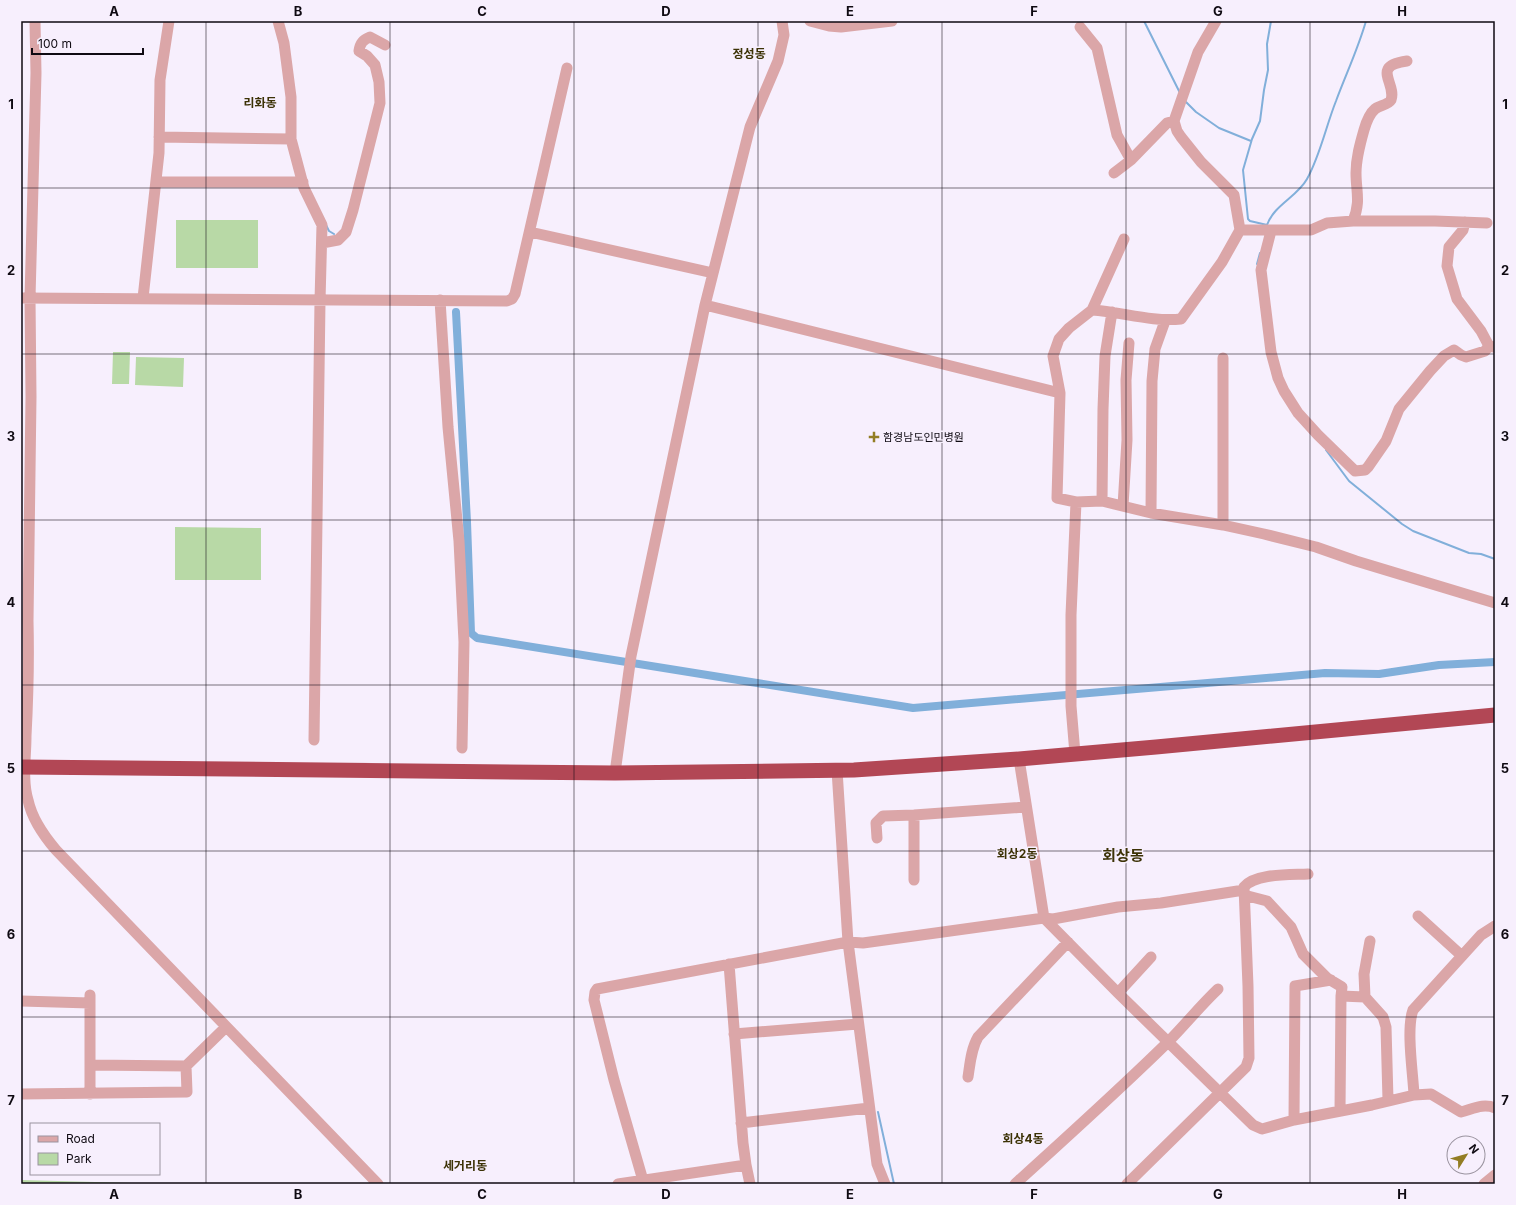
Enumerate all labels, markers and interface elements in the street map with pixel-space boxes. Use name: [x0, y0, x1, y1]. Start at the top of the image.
text: A: [109, 3, 119, 19]
text: B: [294, 3, 303, 19]
text: C: [477, 3, 487, 19]
text: D: [661, 3, 671, 19]
text: E: [846, 3, 854, 19]
text: F: [1030, 3, 1038, 19]
text: G: [1213, 3, 1223, 19]
text: H: [1397, 3, 1407, 19]
scale bar: [32, 30, 143, 56]
text: 100 m: [38, 36, 72, 51]
district label: 정성동: [732, 46, 766, 61]
district label: 리화동: [243, 95, 277, 110]
text: 1: [8, 96, 14, 112]
text: 1: [1502, 96, 1508, 112]
text: 2: [7, 262, 15, 278]
text: 2: [1501, 262, 1509, 278]
text: 3: [7, 428, 15, 444]
text: 3: [1501, 428, 1509, 444]
place label: 함경남도인민병원: [883, 430, 964, 444]
marker: 함경남도인민병원: [868, 431, 880, 443]
text: 4: [7, 594, 16, 610]
text: 4: [1501, 594, 1510, 610]
text: 5: [7, 760, 15, 776]
text: 5: [1501, 760, 1509, 776]
district label: 회상2동: [997, 846, 1037, 861]
district label: 회상동: [1102, 846, 1144, 865]
text: 6: [7, 926, 15, 942]
text: 6: [1501, 926, 1509, 942]
text: 7: [7, 1092, 15, 1108]
text: 7: [1501, 1092, 1509, 1108]
legend: [30, 1123, 160, 1175]
text: Road: [66, 1131, 95, 1146]
district label: 회상4동: [1002, 1131, 1044, 1146]
north arrow: [1446, 1135, 1486, 1175]
text: N: [1466, 1141, 1482, 1157]
text: Park: [66, 1151, 92, 1166]
district label: 세거리동: [443, 1158, 487, 1173]
text: A: [109, 1186, 119, 1202]
text: B: [294, 1186, 303, 1202]
text: C: [477, 1186, 487, 1202]
text: D: [661, 1186, 671, 1202]
text: E: [846, 1186, 854, 1202]
text: F: [1030, 1186, 1038, 1202]
text: G: [1213, 1186, 1223, 1202]
text: H: [1397, 1186, 1407, 1202]

